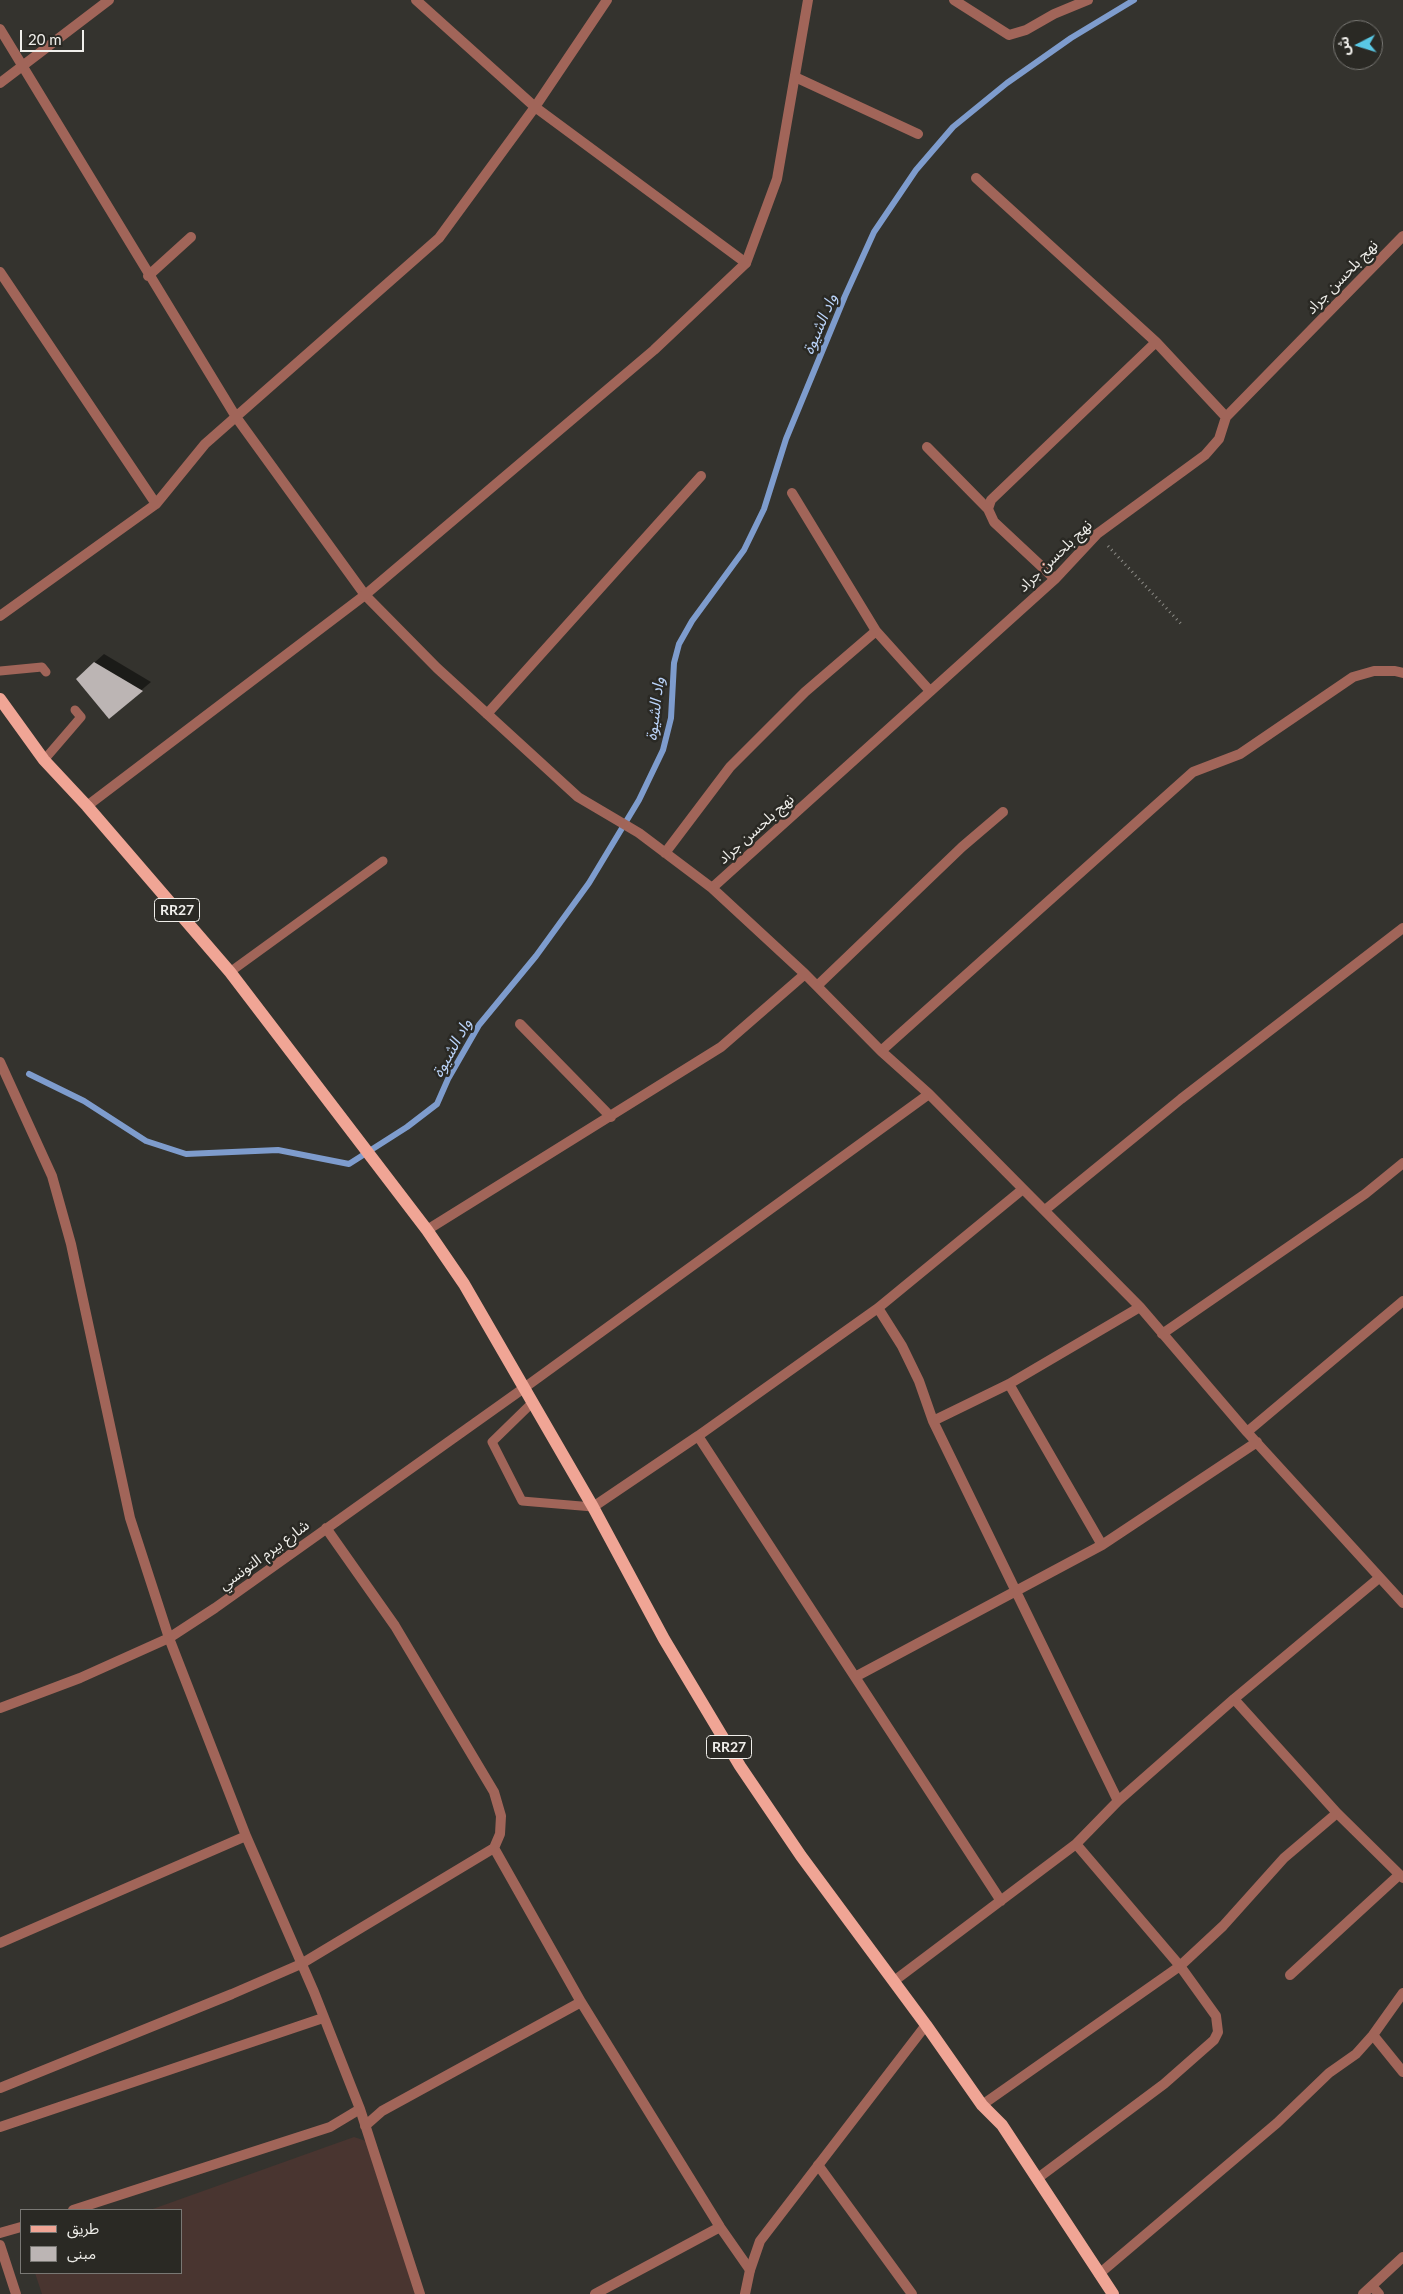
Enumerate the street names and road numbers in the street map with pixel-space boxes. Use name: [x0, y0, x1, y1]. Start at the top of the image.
street label: نهج بلحسن جراد: [1302, 236, 1382, 318]
street label: نهج بلحسن جراد: [1014, 516, 1096, 596]
street label: نهج بلحسن جراد: [714, 790, 798, 868]
road number: RR27: [154, 898, 200, 922]
street label: شارع بيرم التونسي: [215, 1516, 313, 1594]
road number: RR27: [706, 1735, 752, 1758]

